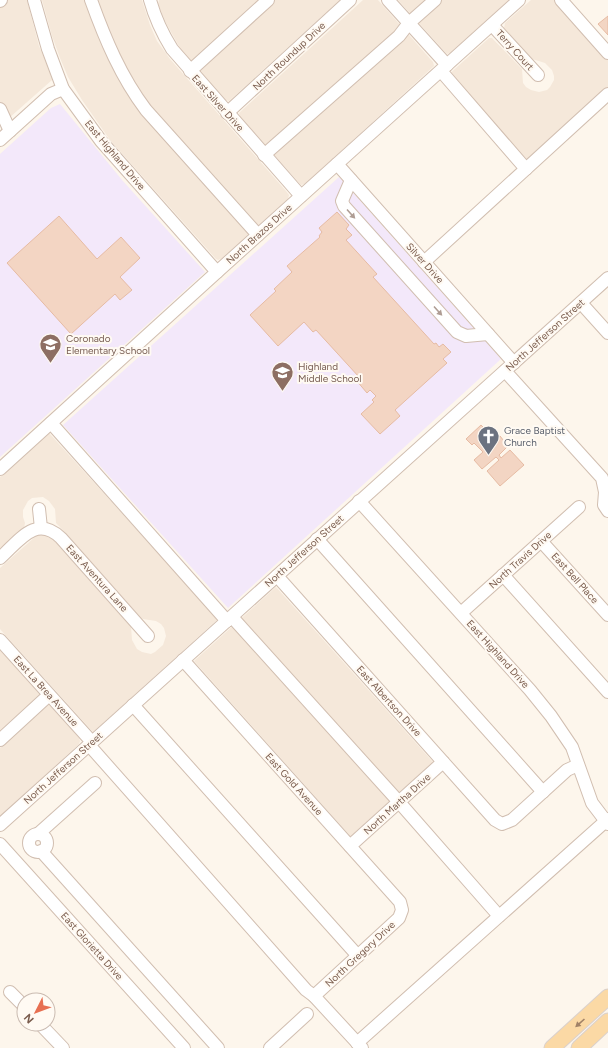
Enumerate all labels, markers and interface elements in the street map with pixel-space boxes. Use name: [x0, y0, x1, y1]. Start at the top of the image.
street label: North Roundup Drive: [250, 19, 329, 93]
street label: Terry Court: [493, 27, 537, 73]
street label: East Silver Drive: [189, 72, 247, 135]
street label: East Highland Drive: [82, 117, 148, 193]
street label: North Brazos Drive: [223, 201, 295, 267]
one-way arrow: [346, 209, 356, 219]
street label: Silver Drive: [403, 240, 447, 286]
street label: North Jefferson Street: [503, 296, 587, 374]
one-way arrow: [433, 306, 442, 316]
school or university icon: Coronado Elementary School: [38, 331, 64, 364]
place label: Coronado Elementary School: [66, 332, 150, 357]
school or university icon: Highland Middle School: [269, 359, 295, 392]
place label: Highland Middle School: [298, 360, 362, 385]
church icon: Grace Baptist Church: [476, 423, 502, 456]
place label: Grace Baptist Church: [504, 424, 565, 449]
street label: North Jefferson Street: [262, 512, 346, 590]
street label: North Travis Drive: [486, 528, 554, 592]
street label: East Aventura Lane: [63, 542, 131, 615]
street label: East Bell Place: [549, 550, 602, 607]
street label: East Highland Drive: [464, 617, 532, 691]
street label: East La Brea Avenue: [11, 653, 82, 730]
street label: East Albertson Drive: [354, 663, 425, 740]
street label: North Jefferson Street: [21, 729, 105, 807]
street label: East Gold Avenue: [263, 750, 326, 818]
street label: North Martha Drive: [361, 770, 434, 838]
street label: East Glorietta Drive: [58, 909, 126, 983]
street label: North Gregory Drive: [322, 918, 398, 990]
north arrow: [16, 992, 56, 1032]
text: N: [21, 1011, 37, 1026]
one-way arrow: [575, 1018, 585, 1027]

